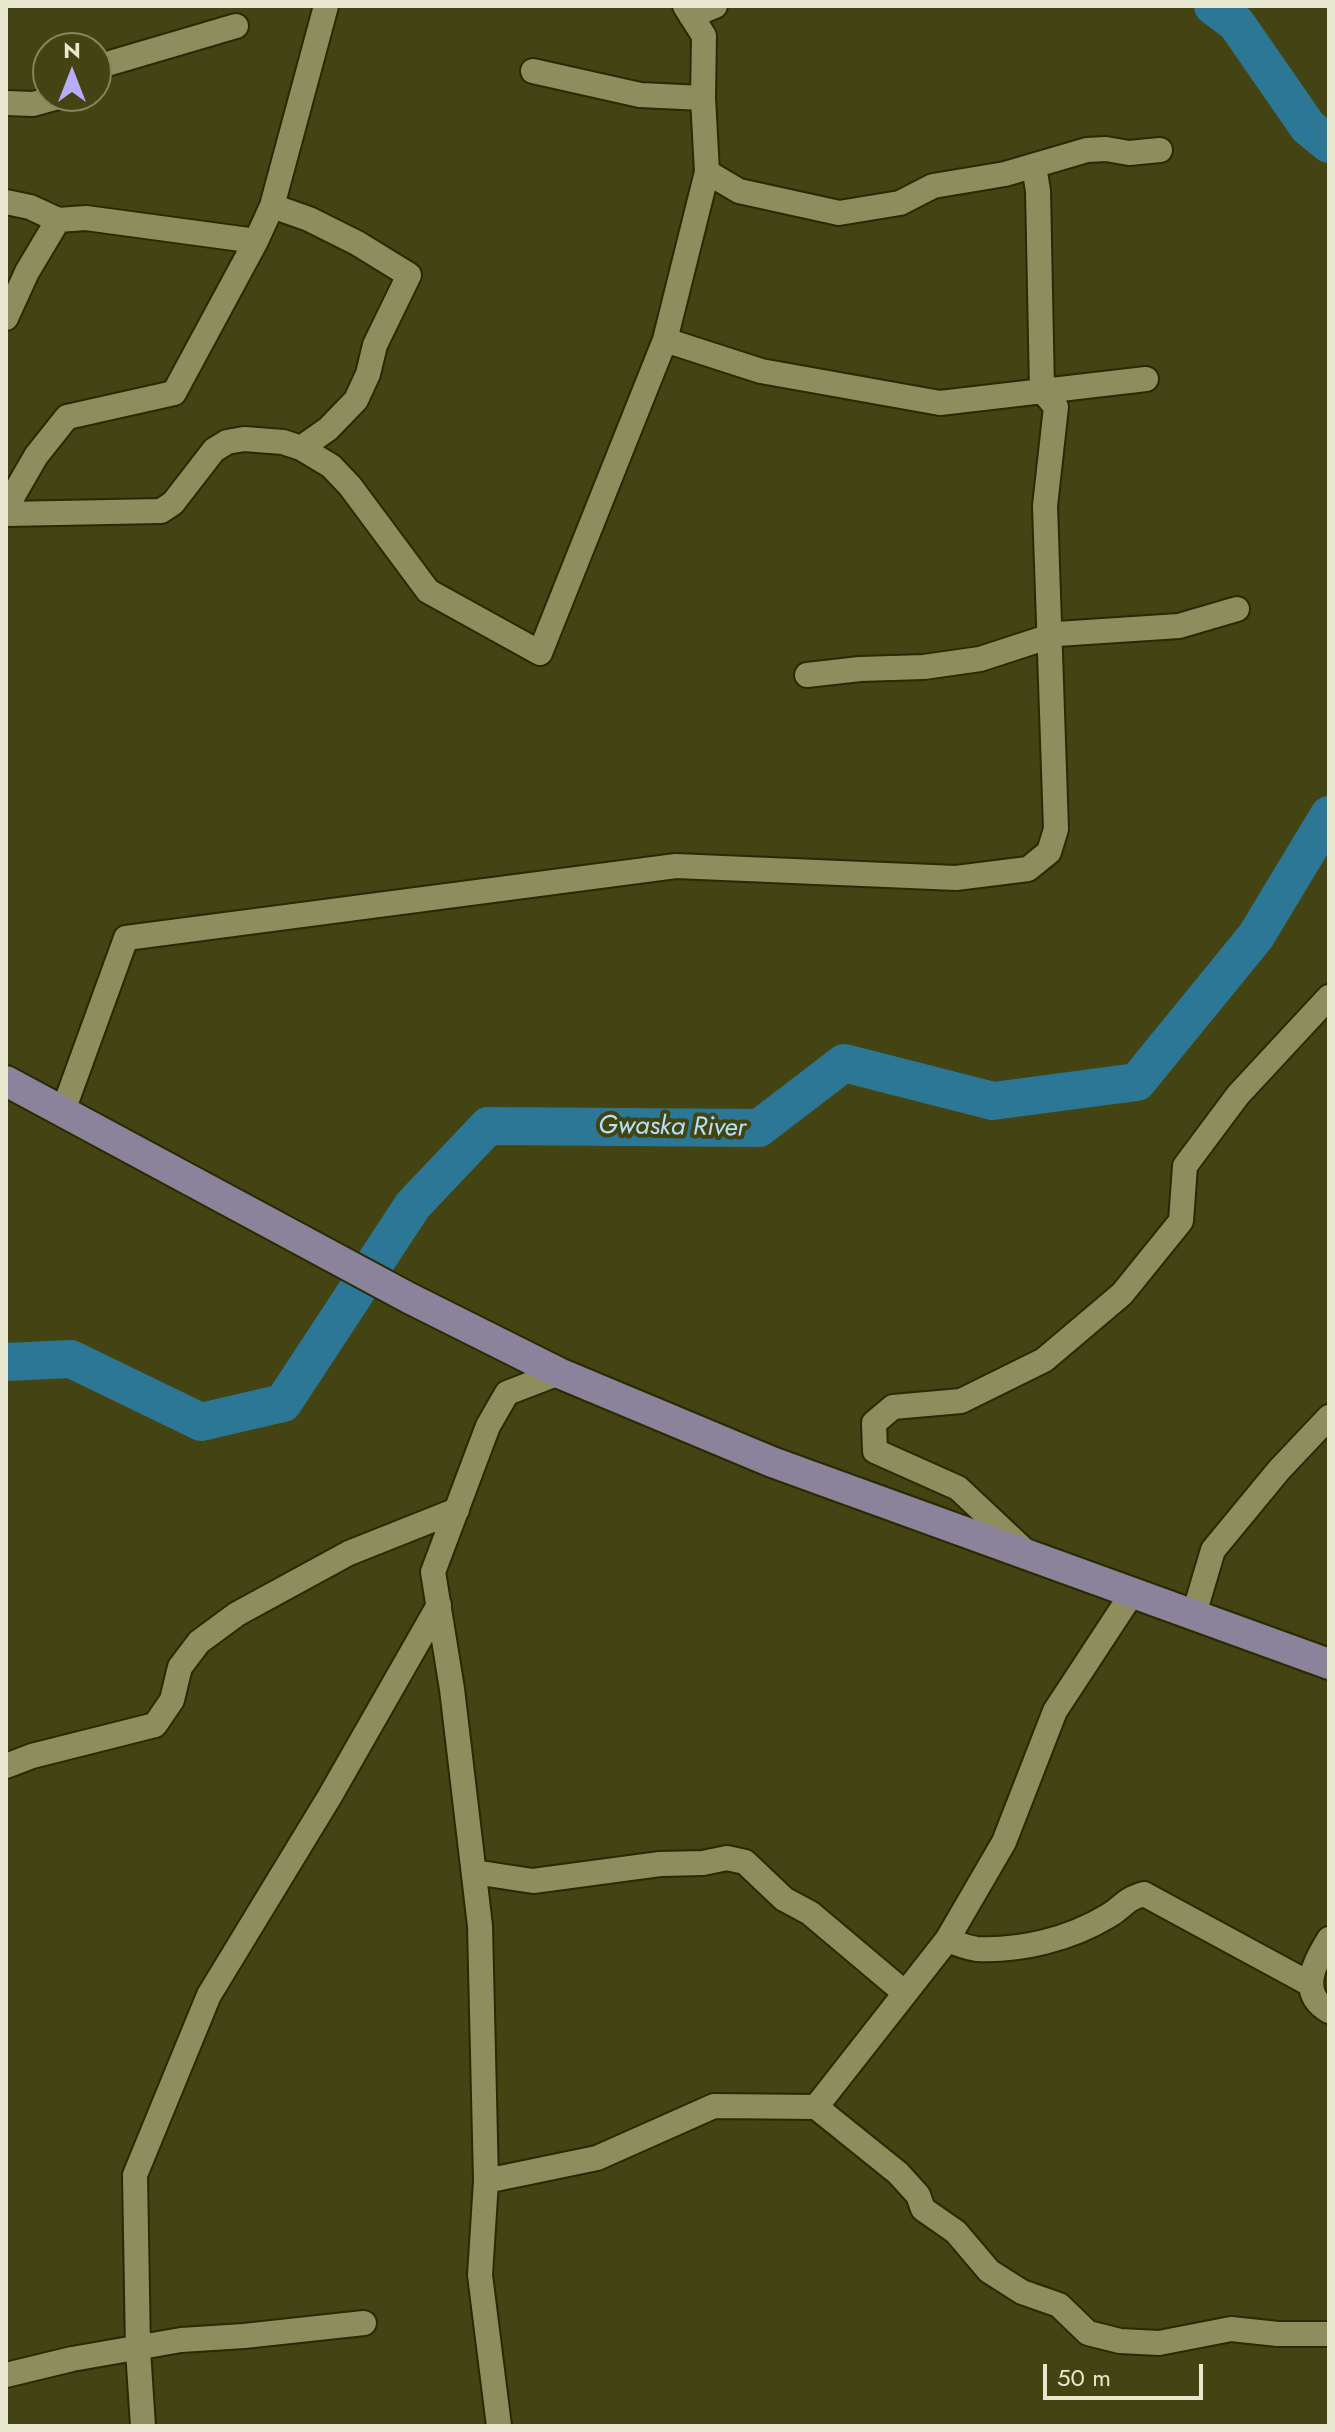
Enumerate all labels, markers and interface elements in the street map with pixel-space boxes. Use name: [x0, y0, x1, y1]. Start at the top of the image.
north arrow: [32, 32, 112, 112]
text: N: [63, 34, 81, 66]
water label: Gwaska River: [598, 1111, 746, 1145]
scale bar: [1047, 2348, 1207, 2398]
text: 50 m: [1057, 2360, 1111, 2395]

